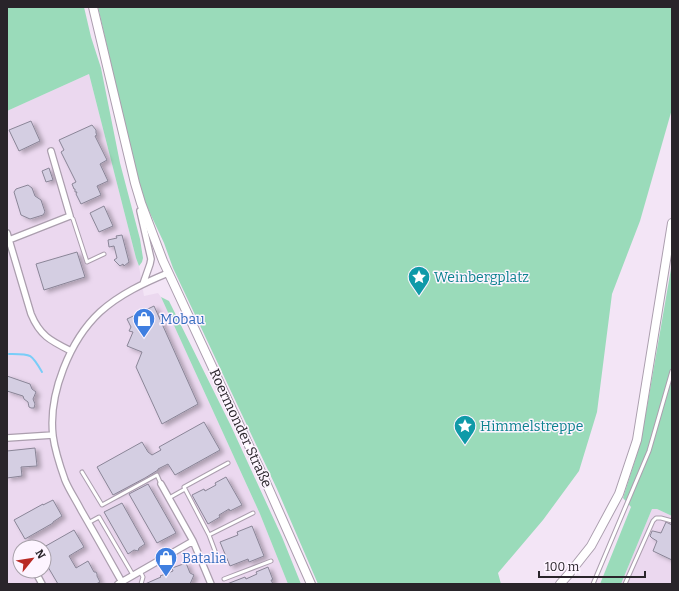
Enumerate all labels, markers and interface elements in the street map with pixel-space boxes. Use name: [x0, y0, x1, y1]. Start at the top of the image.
place icon: Weinbergplatz: [406, 264, 432, 297]
place label: Weinbergplatz: [434, 269, 529, 286]
shop icon: Mobau: [131, 306, 157, 339]
place label: Mobau: [160, 311, 205, 328]
street label: Roermonder Straße: [206, 366, 276, 490]
place icon: Himmelstreppe: [452, 413, 478, 446]
place label: Himmelstreppe: [480, 418, 583, 435]
north arrow: [12, 539, 52, 579]
shop icon: Batalia: [153, 545, 179, 578]
text: N: [32, 547, 48, 562]
place label: Batalia: [182, 550, 227, 567]
scale bar: [539, 553, 645, 579]
text: 100 m: [545, 560, 580, 574]

